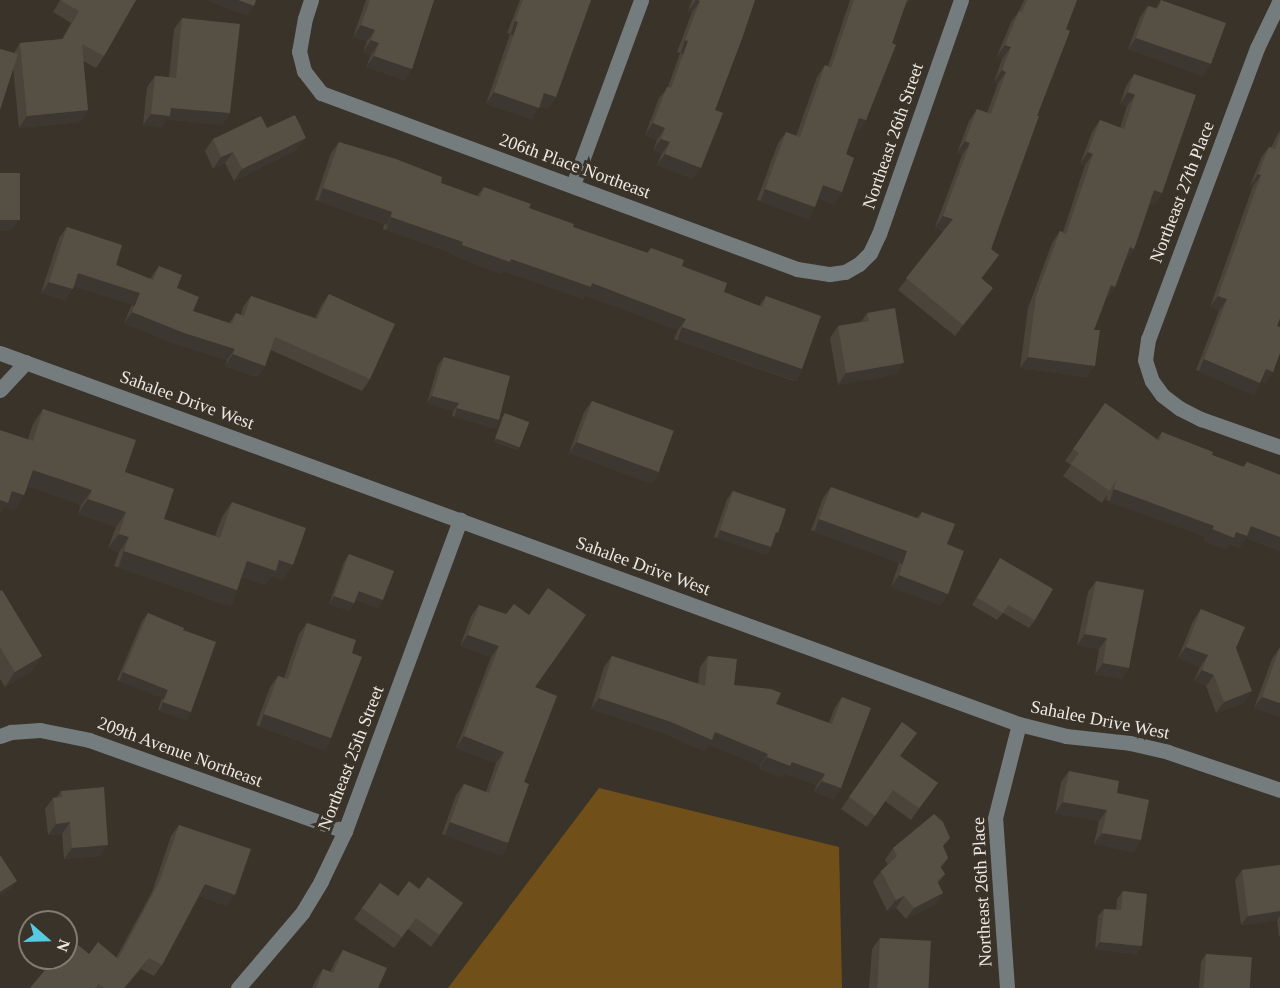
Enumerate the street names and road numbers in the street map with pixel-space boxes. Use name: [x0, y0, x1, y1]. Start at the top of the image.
street label: Northeast 26th Street: [858, 60, 928, 212]
street label: Northeast 27th Place: [1145, 118, 1219, 266]
street label: 206th Place Northeast: [497, 129, 653, 203]
street label: Sahalee Drive West: [117, 366, 257, 434]
street label: Sahalee Drive West: [573, 532, 713, 600]
street label: Northeast 25th Street: [314, 683, 388, 833]
street label: Sahalee Drive West: [1028, 696, 1172, 744]
street label: 209th Avenue Northeast: [94, 712, 266, 792]
street label: Northeast 26th Place: [967, 817, 997, 967]

